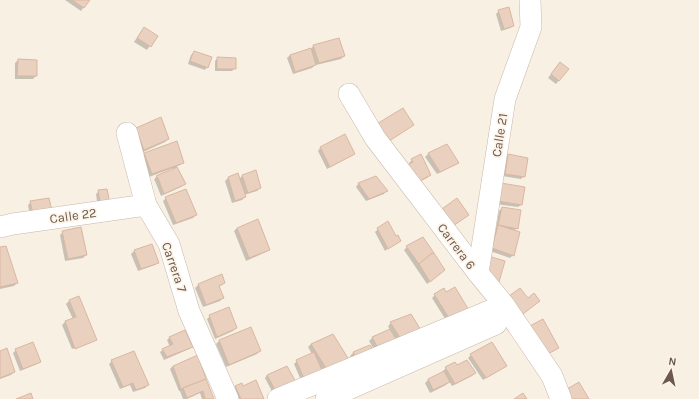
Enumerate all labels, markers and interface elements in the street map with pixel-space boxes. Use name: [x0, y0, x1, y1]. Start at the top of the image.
street label: Calle 21: [489, 112, 510, 158]
street label: Calle 22: [49, 205, 98, 226]
street label: Carrera 6: [434, 220, 479, 272]
street label: Carrera 7: [159, 240, 190, 294]
north arrow: [651, 351, 691, 391]
text: N: [668, 355, 677, 369]

